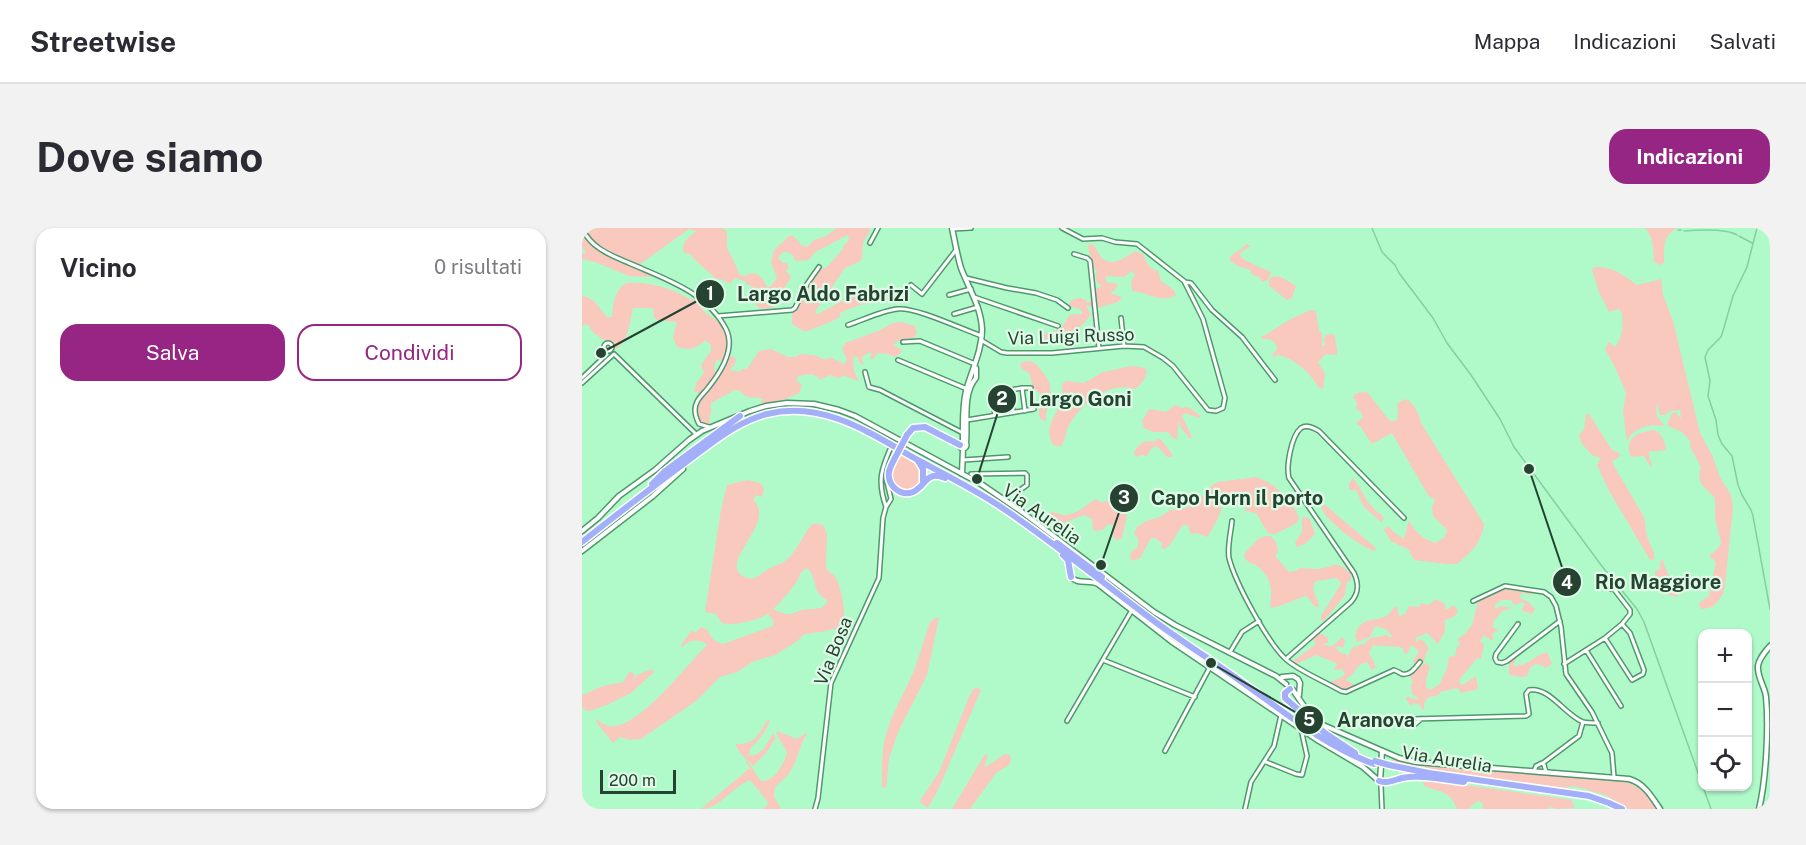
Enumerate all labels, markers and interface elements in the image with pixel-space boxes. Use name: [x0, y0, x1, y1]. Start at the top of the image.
text: Streetwise: [30, 25, 176, 58]
text: Mappa: [1474, 29, 1540, 54]
text: Indicazioni: [1573, 29, 1677, 54]
text: Salvati: [1710, 29, 1776, 54]
button: Indicazioni: [1609, 129, 1770, 184]
text: Dove siamo: [36, 132, 263, 181]
text: Vicino: [60, 252, 137, 283]
text: 0 risultati: [434, 255, 522, 279]
callout: Largo Aldo Fabrizi: [695, 275, 921, 313]
text: Largo Aldo Fabrizi: [737, 282, 909, 306]
text: 1: [706, 283, 714, 304]
street label: Via Luigi Russo: [1007, 323, 1135, 349]
button: Salva: [60, 324, 285, 381]
button: Condividi: [297, 324, 522, 381]
callout: Largo Goni: [987, 380, 1144, 418]
text: Largo Goni: [1029, 387, 1131, 411]
text: 2: [996, 388, 1008, 409]
street label: Via Aurelia: [999, 479, 1085, 549]
callout: Capo Horn il porto: [1109, 479, 1336, 517]
text: Capo Horn il porto: [1151, 486, 1323, 510]
text: 3: [1118, 487, 1130, 508]
callout: Rio Maggiore: [1552, 563, 1733, 601]
text: Rio Maggiore: [1595, 570, 1721, 594]
text: 4: [1561, 572, 1573, 593]
street label: Via Bosa: [810, 614, 856, 688]
map controls: [1698, 629, 1752, 791]
button: +: [1698, 629, 1752, 683]
button: −: [1698, 683, 1752, 737]
callout: Aranova: [1294, 701, 1427, 739]
text: Aranova: [1337, 708, 1415, 732]
text: 5: [1303, 709, 1315, 730]
button: locate: [1698, 737, 1752, 791]
street label: Via Aurelia: [1400, 742, 1494, 776]
scale bar: [600, 767, 676, 794]
text: 200 m: [609, 771, 656, 790]

